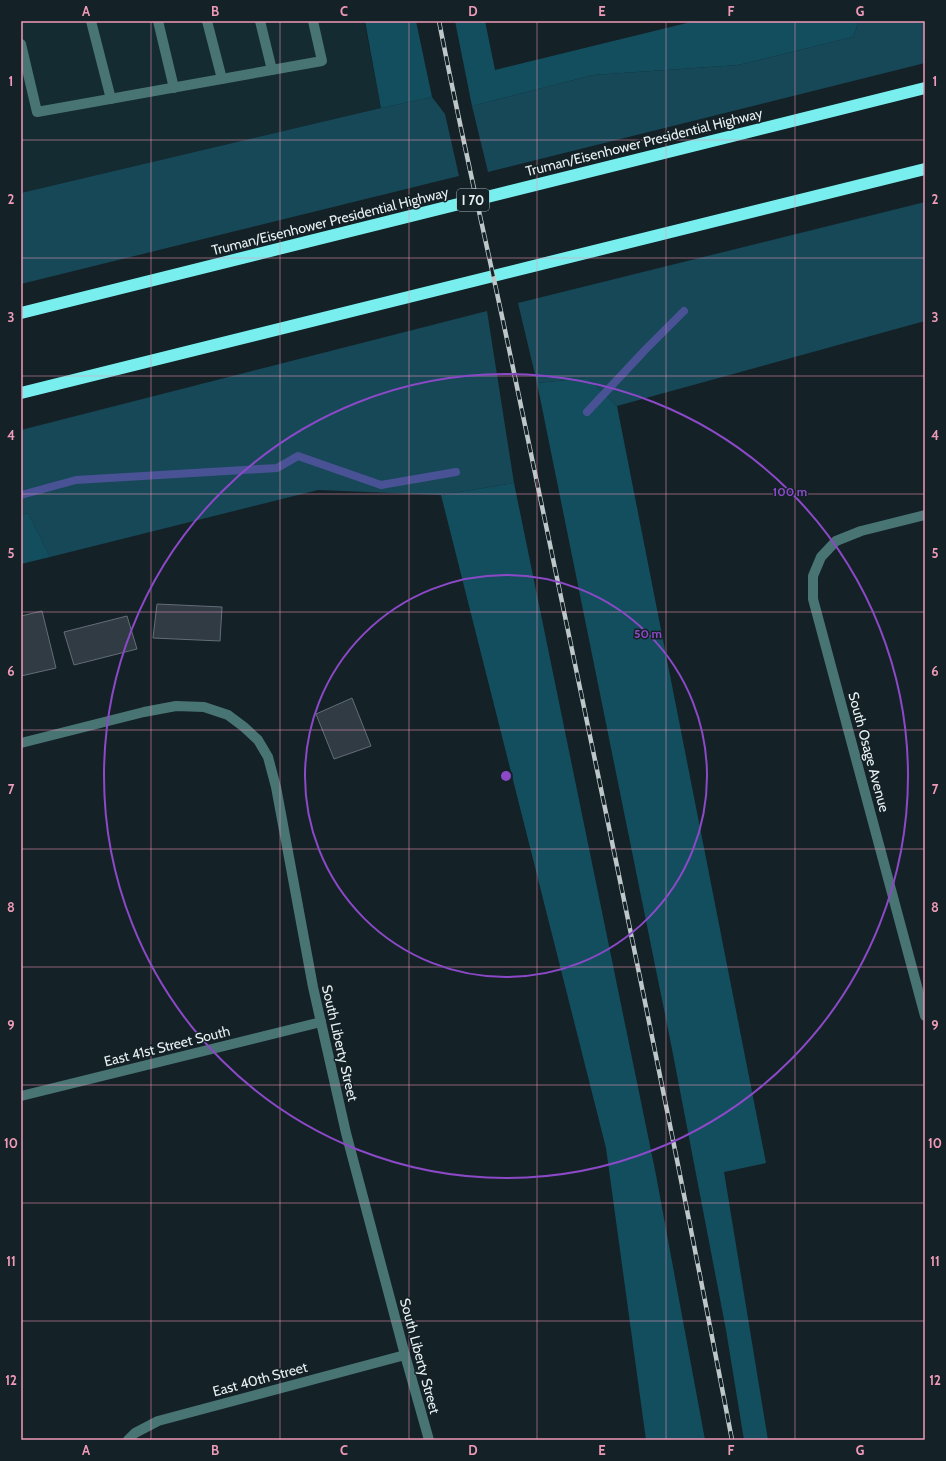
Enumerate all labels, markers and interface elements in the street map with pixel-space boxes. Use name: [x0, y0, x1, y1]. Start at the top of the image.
text: A: [82, 3, 91, 19]
text: B: [211, 3, 219, 19]
text: C: [340, 3, 348, 19]
text: D: [468, 3, 478, 19]
text: E: [598, 3, 606, 19]
text: F: [728, 3, 735, 19]
text: G: [856, 3, 865, 19]
text: 1: [9, 73, 13, 89]
text: 1: [933, 73, 937, 89]
street label: Truman/Eisenhower Presidential Highway: [524, 104, 764, 180]
street label: Truman/Eisenhower Presidential Highway: [210, 183, 450, 259]
road number: I 70: [457, 189, 489, 211]
text: 2: [8, 191, 15, 207]
text: 2: [932, 191, 939, 207]
text: 3: [7, 309, 15, 325]
text: 3: [931, 309, 939, 325]
text: 4: [7, 427, 15, 443]
text: 4: [931, 427, 939, 443]
text: 100 m: [773, 484, 807, 499]
text: 5: [8, 545, 15, 561]
text: 5: [932, 545, 939, 561]
text: 50 m: [634, 626, 662, 641]
text: 6: [7, 663, 15, 679]
text: 6: [931, 663, 939, 679]
street label: South Osage Avenue: [844, 690, 894, 814]
centre of rings: [499, 769, 513, 783]
text: 7: [8, 781, 15, 797]
text: 7: [932, 781, 939, 797]
text: 8: [7, 899, 15, 915]
text: 8: [931, 899, 939, 915]
street label: South Liberty Street: [318, 983, 362, 1103]
text: 9: [7, 1017, 15, 1033]
text: 9: [931, 1017, 939, 1033]
street label: East 41st Street South: [102, 1022, 232, 1070]
text: 10: [4, 1135, 18, 1151]
text: 10: [928, 1135, 942, 1151]
text: 11: [6, 1253, 16, 1269]
text: 11: [930, 1253, 940, 1269]
street label: South Liberty Street: [396, 1296, 444, 1416]
street label: East 40th Street: [211, 1358, 310, 1400]
text: 12: [5, 1372, 17, 1388]
text: 12: [929, 1372, 941, 1388]
text: A: [82, 1442, 91, 1458]
text: B: [211, 1442, 219, 1458]
text: C: [340, 1442, 348, 1458]
text: D: [468, 1442, 478, 1458]
text: E: [598, 1442, 606, 1458]
text: F: [728, 1442, 735, 1458]
text: G: [856, 1442, 865, 1458]

